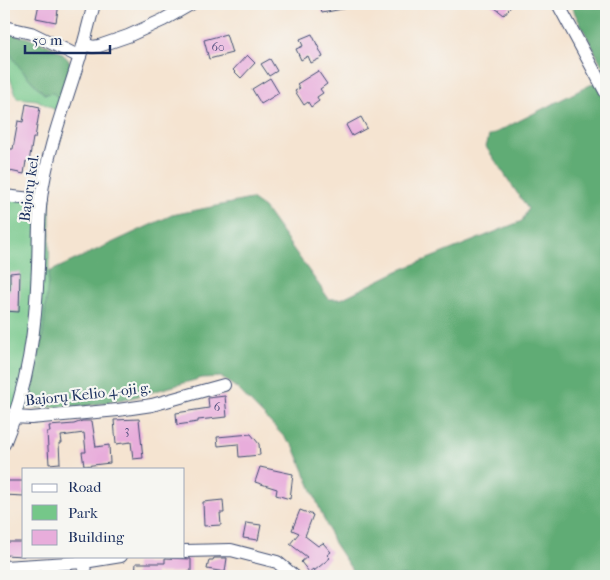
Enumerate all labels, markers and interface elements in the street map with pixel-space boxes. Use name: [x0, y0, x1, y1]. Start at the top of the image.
scale bar: [25, 22, 110, 54]
text: 50 m: [32, 31, 63, 49]
house number: 60: [211, 40, 225, 54]
street label: Bajorų kel.: [15, 153, 43, 223]
street label: Bajorų Kelio 4-oji g.: [24, 378, 152, 410]
house number: 6: [214, 400, 221, 414]
house number: 3: [125, 423, 130, 437]
legend: [22, 468, 185, 558]
text: Road: [68, 478, 102, 496]
text: Park: [68, 504, 98, 522]
text: Building: [68, 528, 125, 546]

